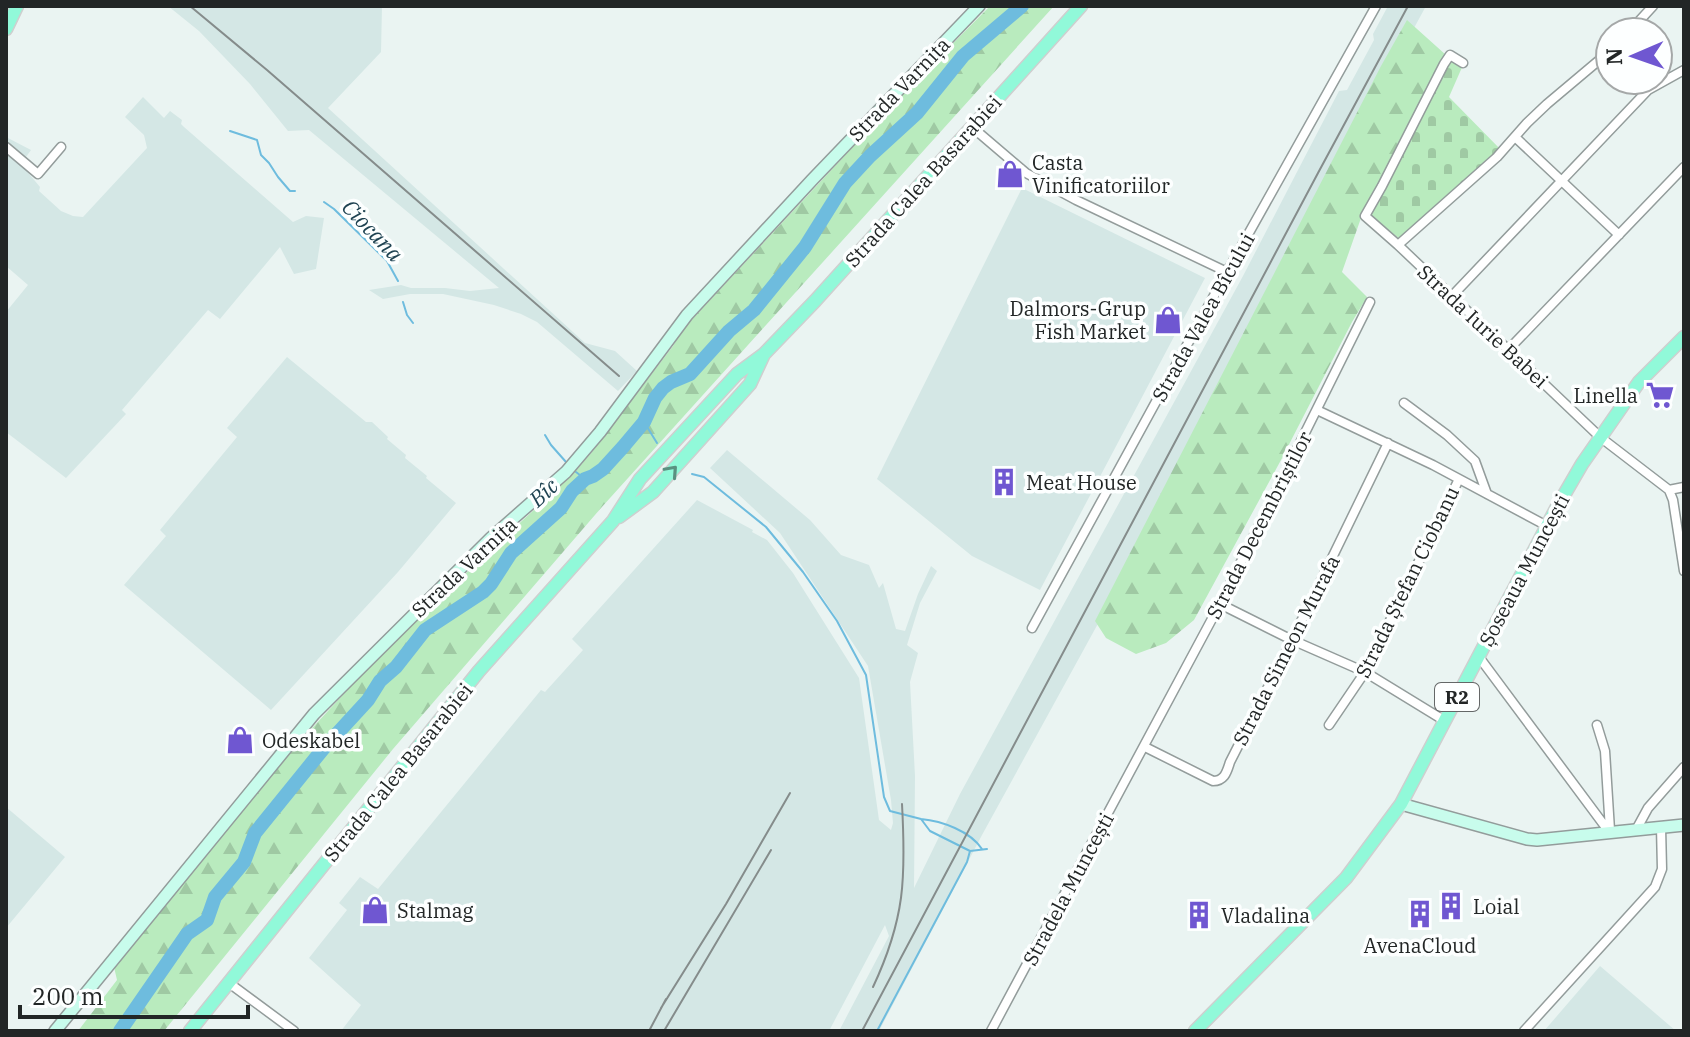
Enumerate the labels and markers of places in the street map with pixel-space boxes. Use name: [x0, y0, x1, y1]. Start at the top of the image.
place label: Casta Vinificatoriilor: [1032, 149, 1170, 199]
shop icon: Casta Vinificatoriilor: [995, 159, 1025, 189]
place label: Dalmors-Grup Fish Market: [1010, 295, 1146, 345]
shop icon: Dalmors-Grup Fish Market: [1153, 305, 1183, 335]
supermarket icon: Linella: [1645, 380, 1675, 410]
place label: Linella: [1573, 382, 1638, 409]
building icon: Meat House: [989, 467, 1019, 497]
place label: Meat House: [1026, 469, 1137, 496]
shop icon: Odeskabel: [225, 725, 255, 755]
place label: Odeskabel: [262, 727, 360, 754]
building icon: Loial: [1436, 891, 1466, 921]
place label: Loial: [1473, 893, 1519, 920]
shop icon: Stalmag: [360, 895, 390, 925]
place label: Stalmag: [397, 897, 474, 924]
building icon: AvenaCloud: [1405, 899, 1435, 929]
building icon: Vladalina: [1184, 900, 1214, 930]
place label: Vladalina: [1221, 902, 1310, 929]
place label: AvenaCloud: [1364, 932, 1476, 959]

